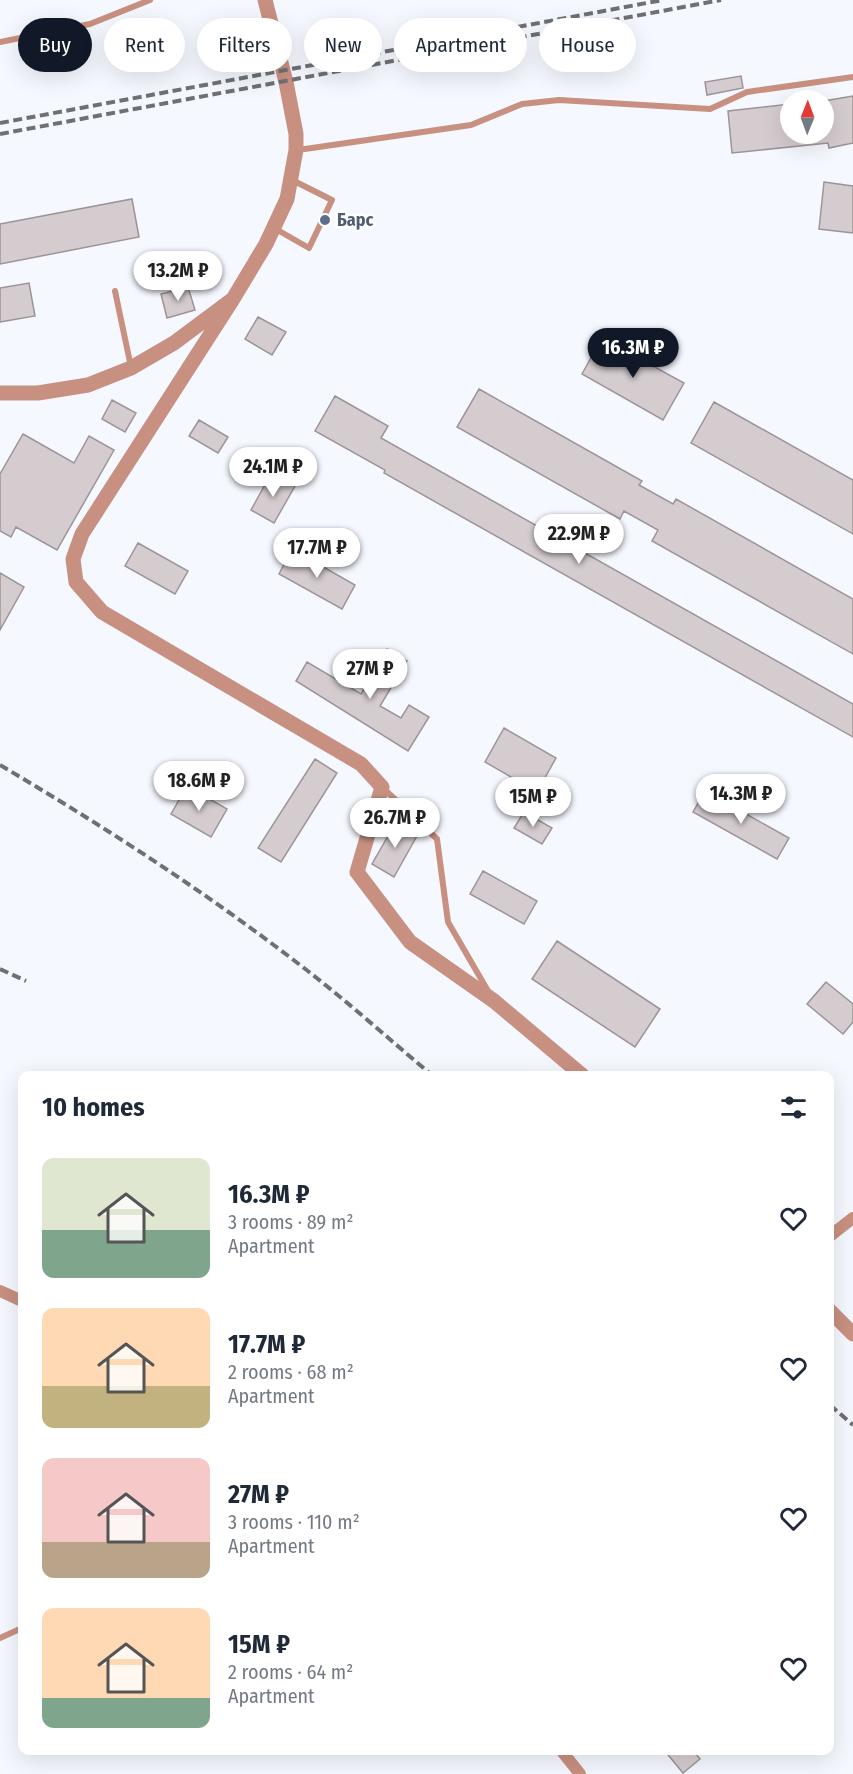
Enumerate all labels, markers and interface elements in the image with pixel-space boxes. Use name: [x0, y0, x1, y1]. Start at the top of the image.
chip: Buy: [18, 18, 92, 72]
chip: Rent: [104, 18, 185, 72]
chip: Filters: [197, 18, 292, 72]
chip: New: [304, 18, 382, 72]
chip: Apartment: [394, 18, 527, 72]
chip: House: [539, 18, 636, 72]
north arrow: [780, 90, 834, 144]
map controls: [780, 90, 834, 144]
place label: Барс: [337, 209, 373, 231]
marker: Барс: [318, 213, 332, 227]
pin: 13.2M ₽: [123, 251, 233, 302]
text: 13.2M ₽: [147, 258, 209, 282]
pin: 16.3M ₽: [578, 328, 688, 379]
text: 16.3M ₽: [602, 335, 664, 359]
pin: 24.1M ₽: [218, 447, 328, 498]
text: 24.1M ₽: [243, 454, 303, 478]
pin: 22.9M ₽: [524, 514, 634, 565]
text: 22.9M ₽: [548, 521, 610, 545]
pin: 17.7M ₽: [262, 528, 372, 579]
text: 17.7M ₽: [287, 535, 347, 559]
pin: 27M ₽: [328, 649, 412, 700]
text: 27M ₽: [346, 656, 394, 680]
pin: 18.6M ₽: [144, 761, 254, 812]
text: 18.6M ₽: [167, 768, 231, 792]
pin: 14.3M ₽: [686, 774, 796, 825]
pin: 15M ₽: [491, 777, 575, 828]
text: 14.3M ₽: [710, 781, 772, 805]
text: 15M ₽: [509, 784, 557, 808]
pin: 26.7M ₽: [340, 798, 450, 849]
text: 26.7M ₽: [364, 805, 426, 829]
icon: filters: [777, 1091, 810, 1124]
text: 10 homes: [42, 1092, 145, 1123]
text: 16.3M ₽: [228, 1179, 309, 1210]
icon: home: [90, 1182, 162, 1254]
icon: heart: [777, 1202, 810, 1235]
text: 3 rooms · 89 m²: [228, 1210, 353, 1234]
text: Apartment: [228, 1234, 315, 1258]
text: 17.7M ₽: [228, 1329, 305, 1360]
icon: home: [90, 1332, 162, 1404]
icon: heart: [777, 1352, 810, 1385]
text: 2 rooms · 68 m²: [228, 1360, 354, 1384]
text: Apartment: [228, 1384, 315, 1408]
text: 27M ₽: [228, 1479, 289, 1510]
icon: home: [90, 1482, 162, 1554]
icon: heart: [777, 1502, 810, 1535]
text: 3 rooms · 110 m²: [228, 1510, 360, 1534]
text: Apartment: [228, 1534, 315, 1558]
text: 15M ₽: [228, 1629, 290, 1660]
icon: home: [90, 1632, 162, 1704]
icon: heart: [777, 1652, 810, 1685]
text: 2 rooms · 64 m²: [228, 1660, 353, 1684]
text: Apartment: [228, 1684, 315, 1708]

